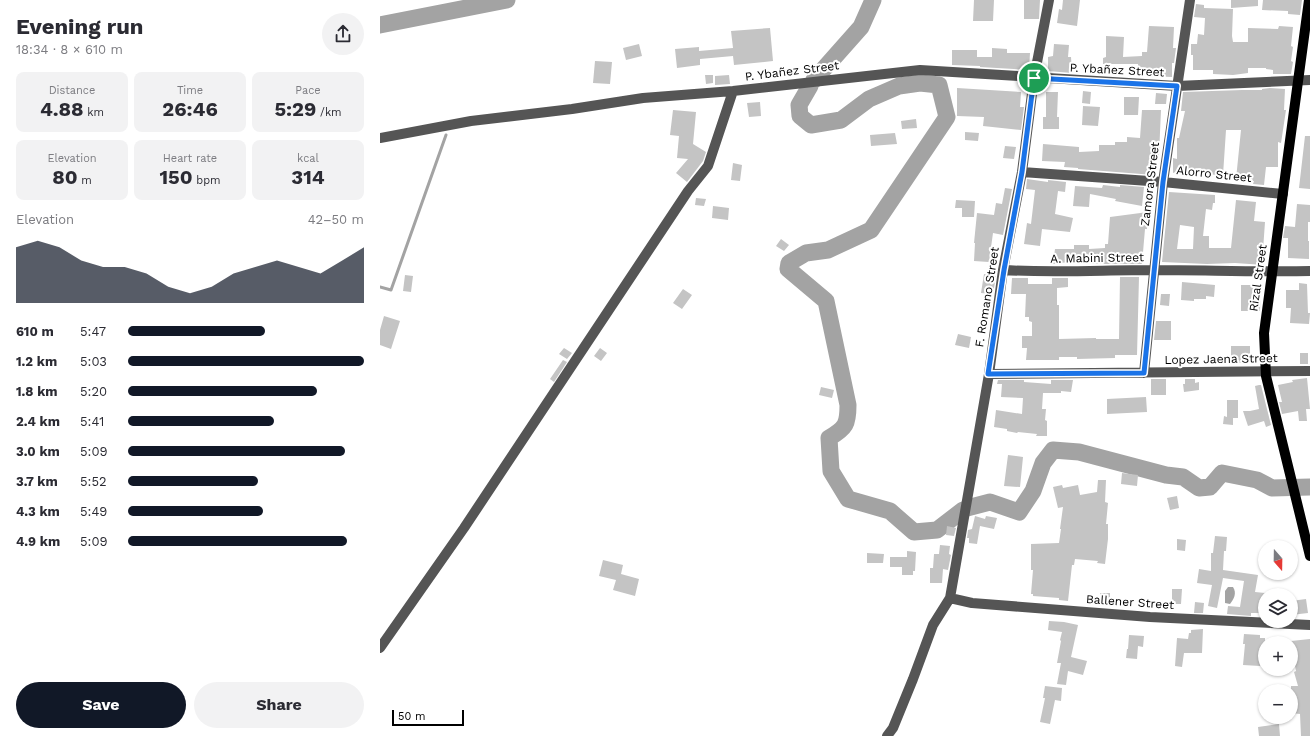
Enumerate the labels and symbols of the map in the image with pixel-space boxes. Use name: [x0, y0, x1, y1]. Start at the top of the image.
street label: P. Ybañez Street: [744, 58, 840, 84]
pin: [1017, 61, 1051, 95]
street label: P. Ybañez Street: [1069, 61, 1165, 79]
street label: Zamora Street: [1138, 141, 1162, 227]
street label: Alorro Street: [1176, 163, 1252, 185]
street label: Rizal Street: [1246, 243, 1270, 313]
street label: F. Romano Street: [972, 246, 1002, 348]
street label: A. Mabini Street: [1050, 250, 1144, 266]
street label: Lopez Jaena Street: [1164, 351, 1278, 367]
north arrow: [1258, 540, 1298, 580]
street label: Ballener Street: [1086, 592, 1174, 612]
scale bar: [392, 708, 464, 727]

